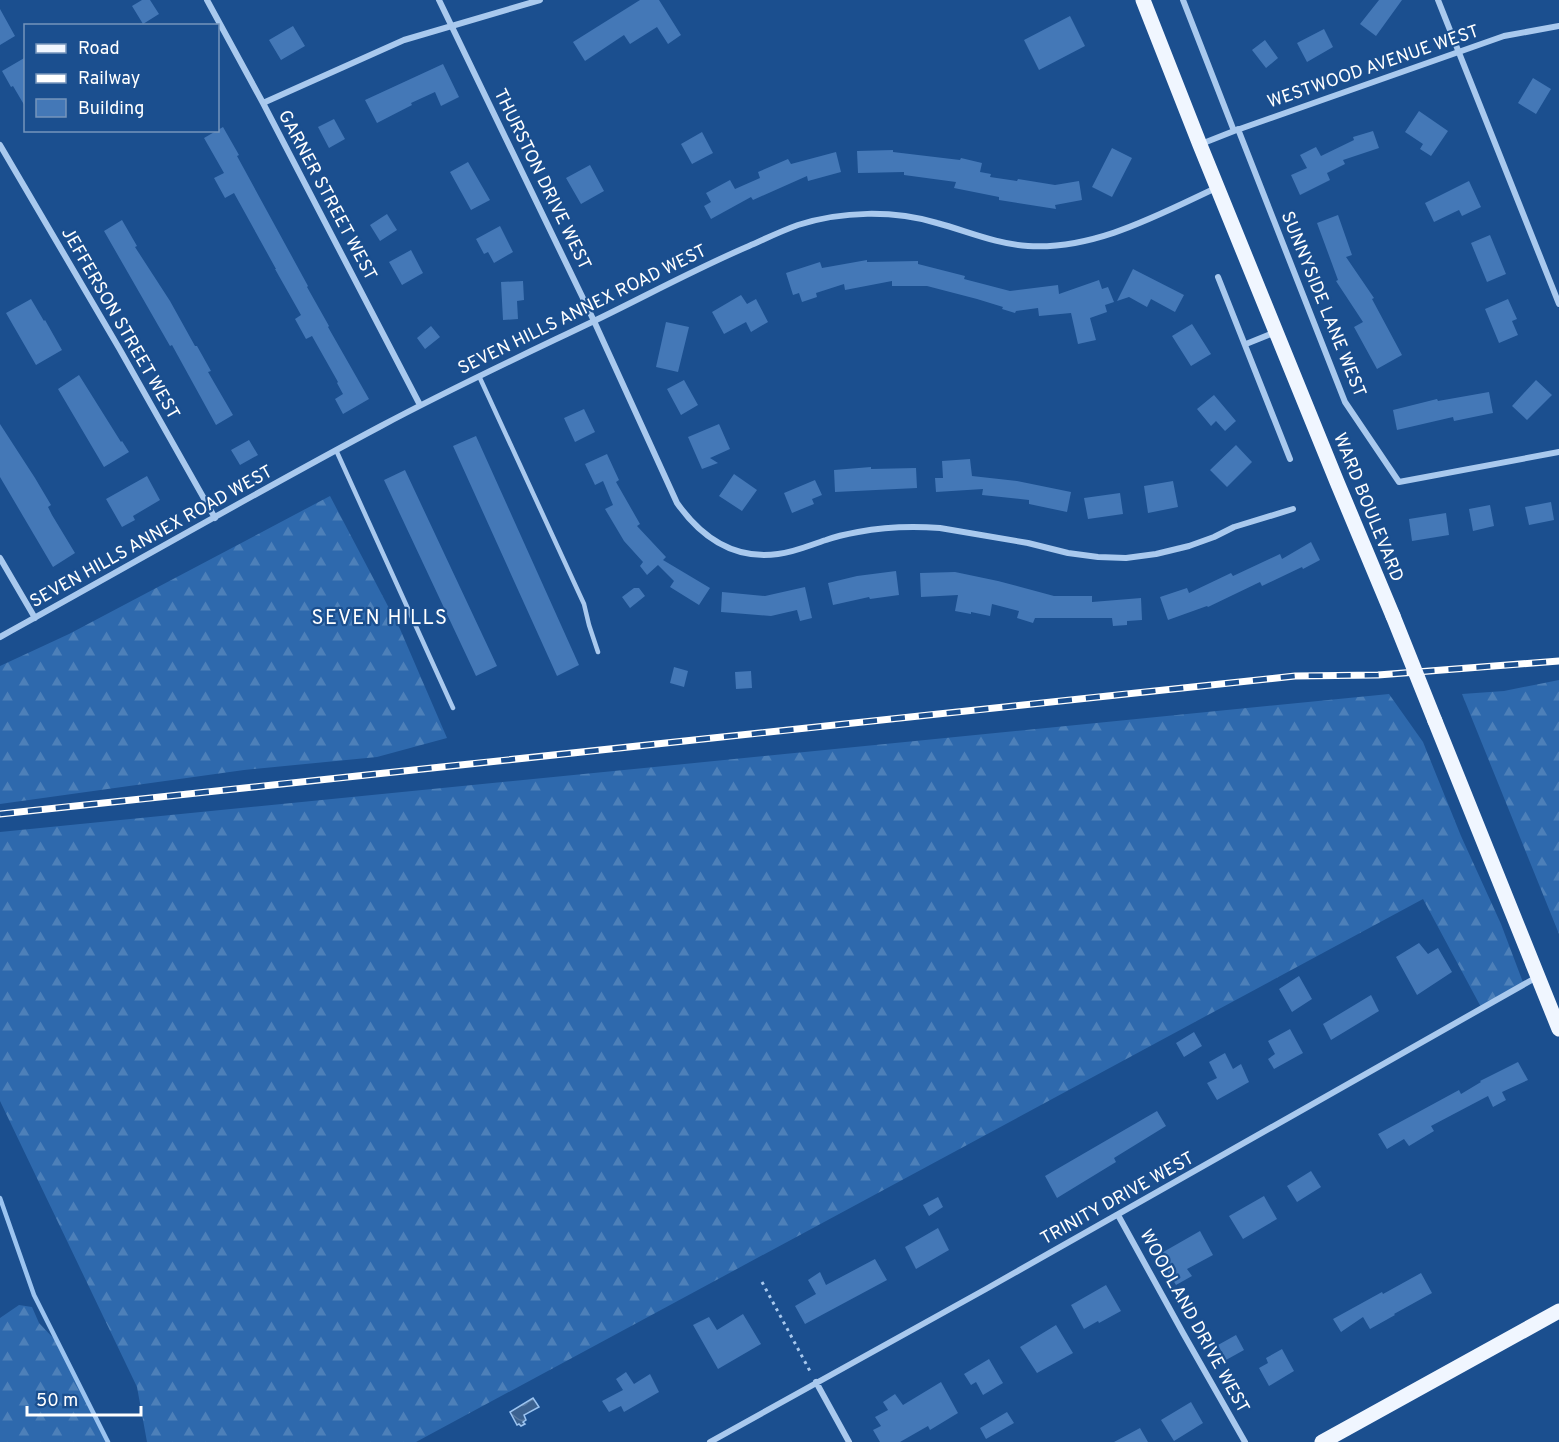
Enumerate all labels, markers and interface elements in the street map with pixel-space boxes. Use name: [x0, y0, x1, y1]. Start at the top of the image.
street label: WESTWOOD AVENUE WEST: [1265, 20, 1482, 114]
legend: [24, 24, 219, 132]
text: Road: [78, 38, 120, 61]
text: Railway: [78, 68, 140, 91]
street label: THURSTON DRIVE WEST: [488, 85, 596, 274]
text: Building: [78, 98, 144, 121]
street label: GARNER STREET WEST: [272, 107, 381, 285]
street label: SUNNYSIDE LANE WEST: [1275, 208, 1370, 401]
street label: JEFFERSON STREET WEST: [55, 224, 184, 424]
street label: SEVEN HILLS ANNEX ROAD WEST: [454, 240, 711, 381]
street label: WARD BOULEVARD: [1327, 430, 1408, 585]
street label: SEVEN HILLS ANNEX ROAD WEST: [26, 461, 277, 614]
district label: SEVEN HILLS: [311, 606, 449, 632]
street label: TRINITY DRIVE WEST: [1037, 1148, 1199, 1251]
street label: WOODLAND DRIVE WEST: [1134, 1226, 1254, 1418]
scale bar: [27, 1379, 141, 1417]
text: 50 m: [36, 1390, 78, 1413]

